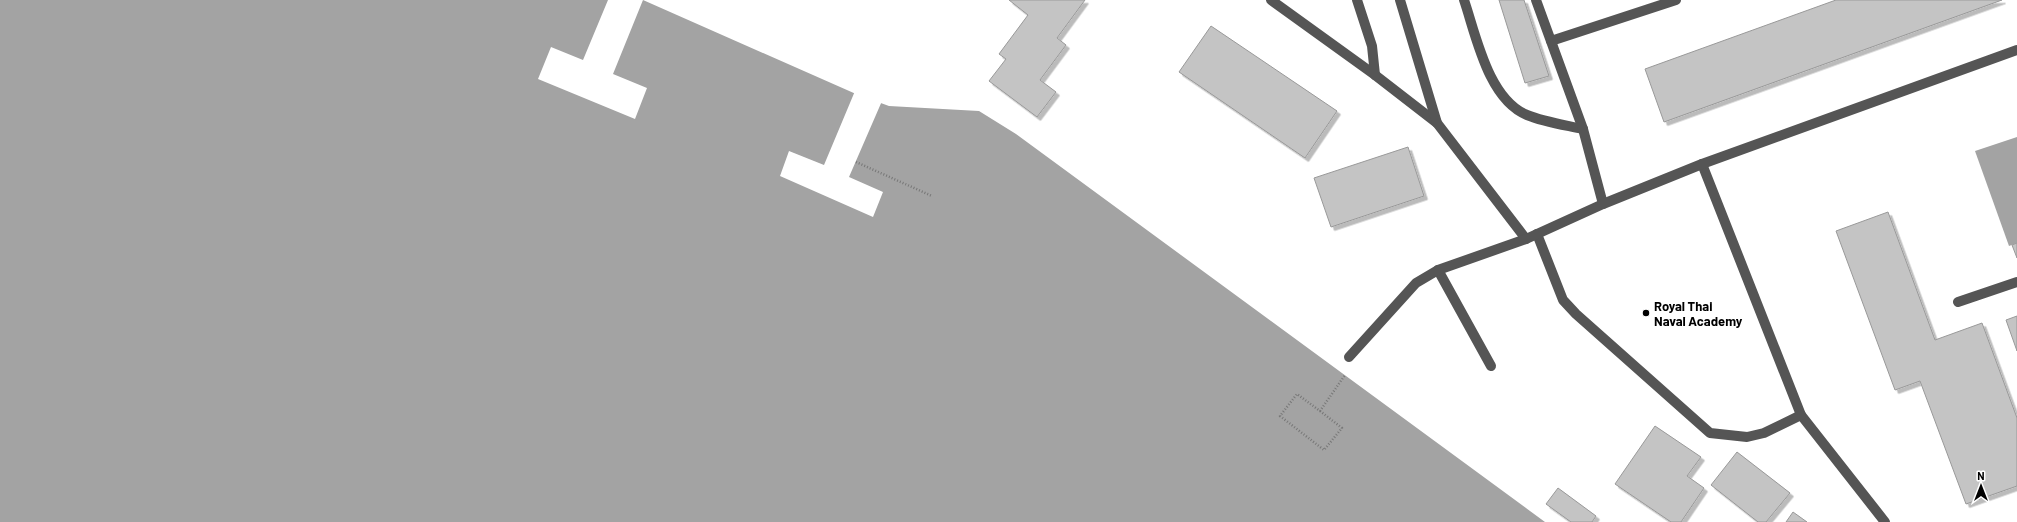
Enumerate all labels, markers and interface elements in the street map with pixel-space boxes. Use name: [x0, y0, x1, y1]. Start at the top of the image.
place label: Royal Thai Naval Academy: [1654, 298, 1743, 329]
marker: Royal Thai Naval Academy: [1641, 308, 1651, 318]
north arrow: [1961, 466, 2001, 506]
text: N: [1977, 469, 1985, 482]

